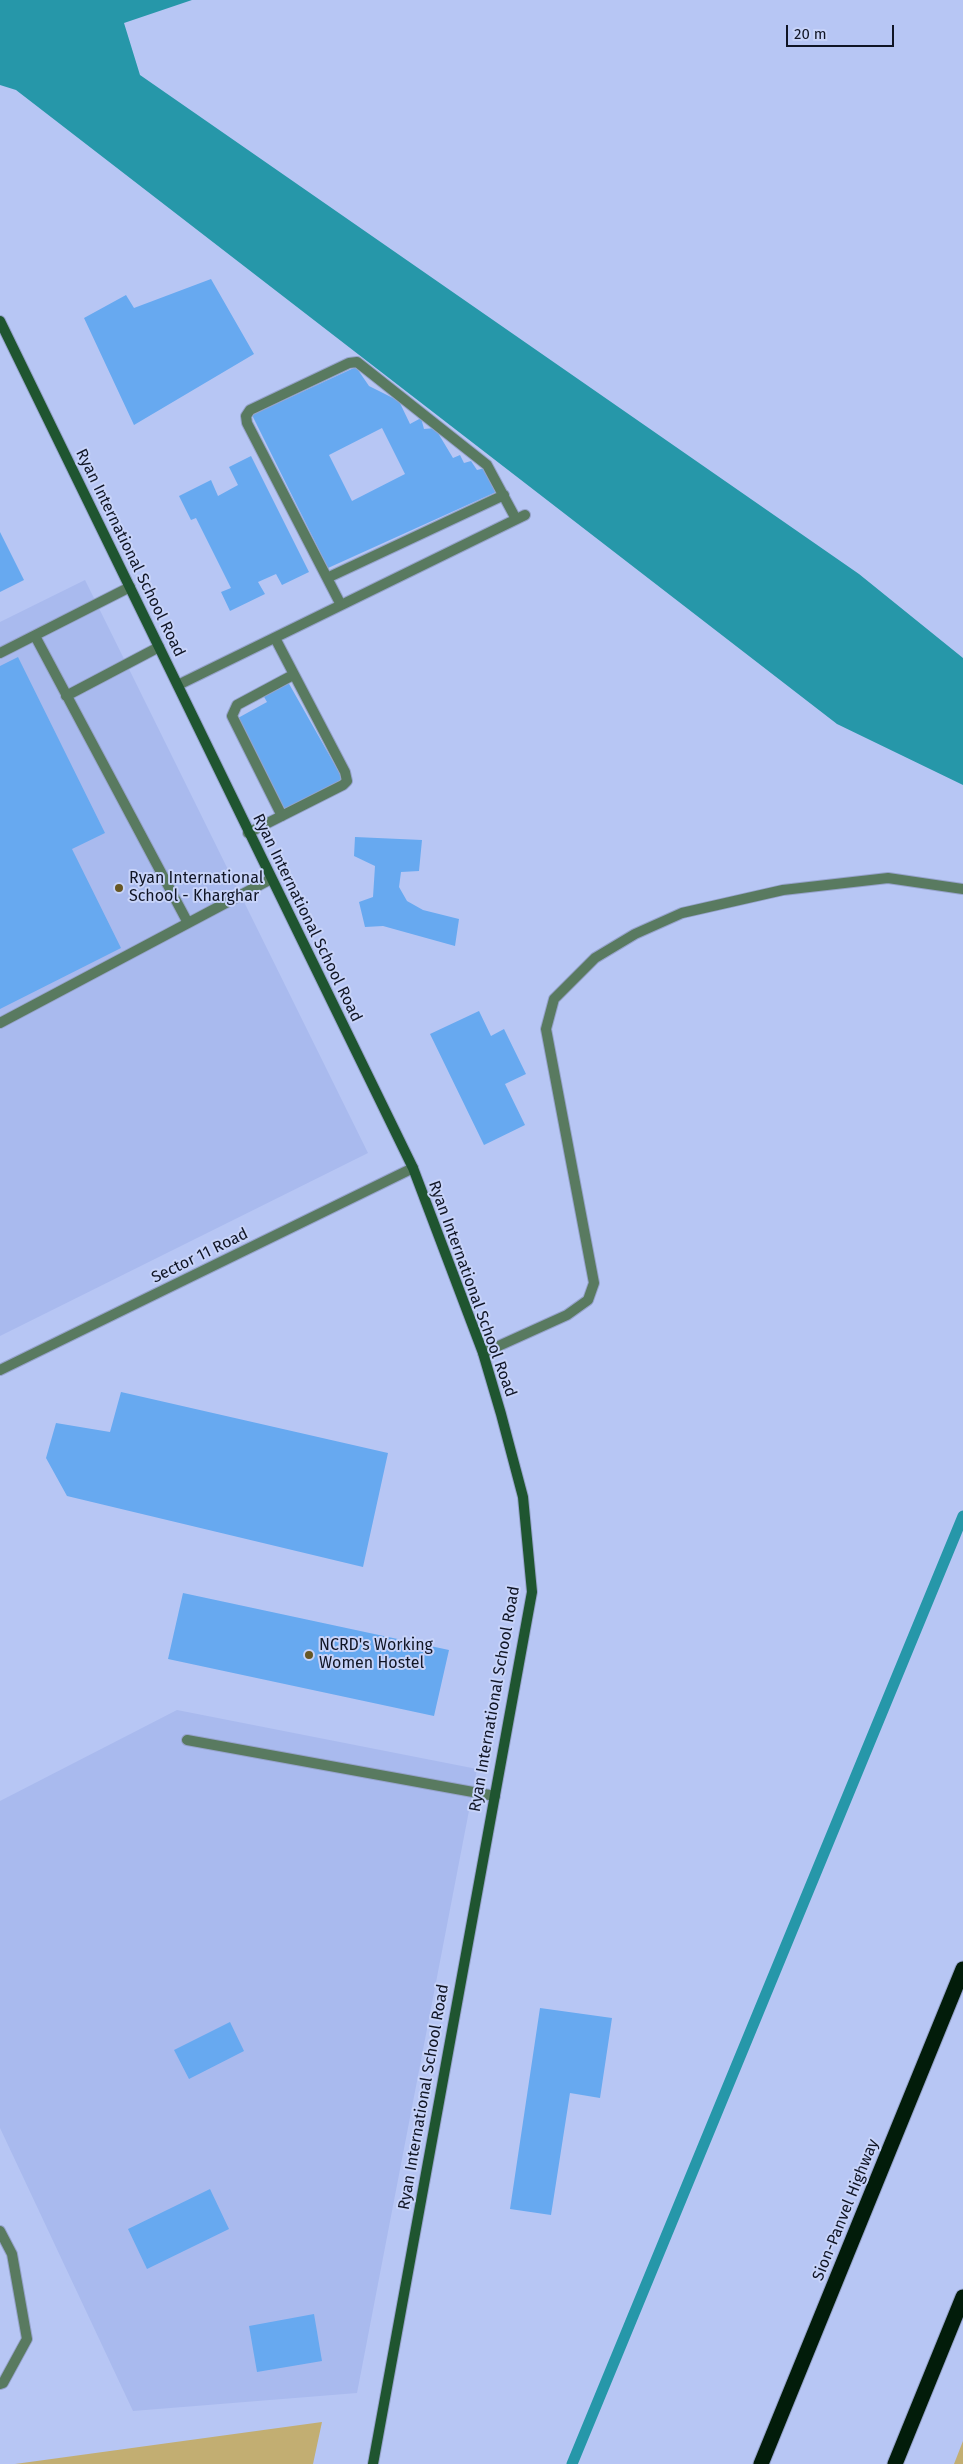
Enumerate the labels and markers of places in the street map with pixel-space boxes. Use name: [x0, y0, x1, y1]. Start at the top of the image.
place label: Ryan International School - Kharghar: [129, 869, 263, 907]
marker: Ryan International School - Kharghar: [113, 882, 125, 894]
place label: NCRD's Working Women Hostel: [319, 1636, 433, 1674]
marker: NCRD's Working Women Hostel: [303, 1649, 315, 1661]

